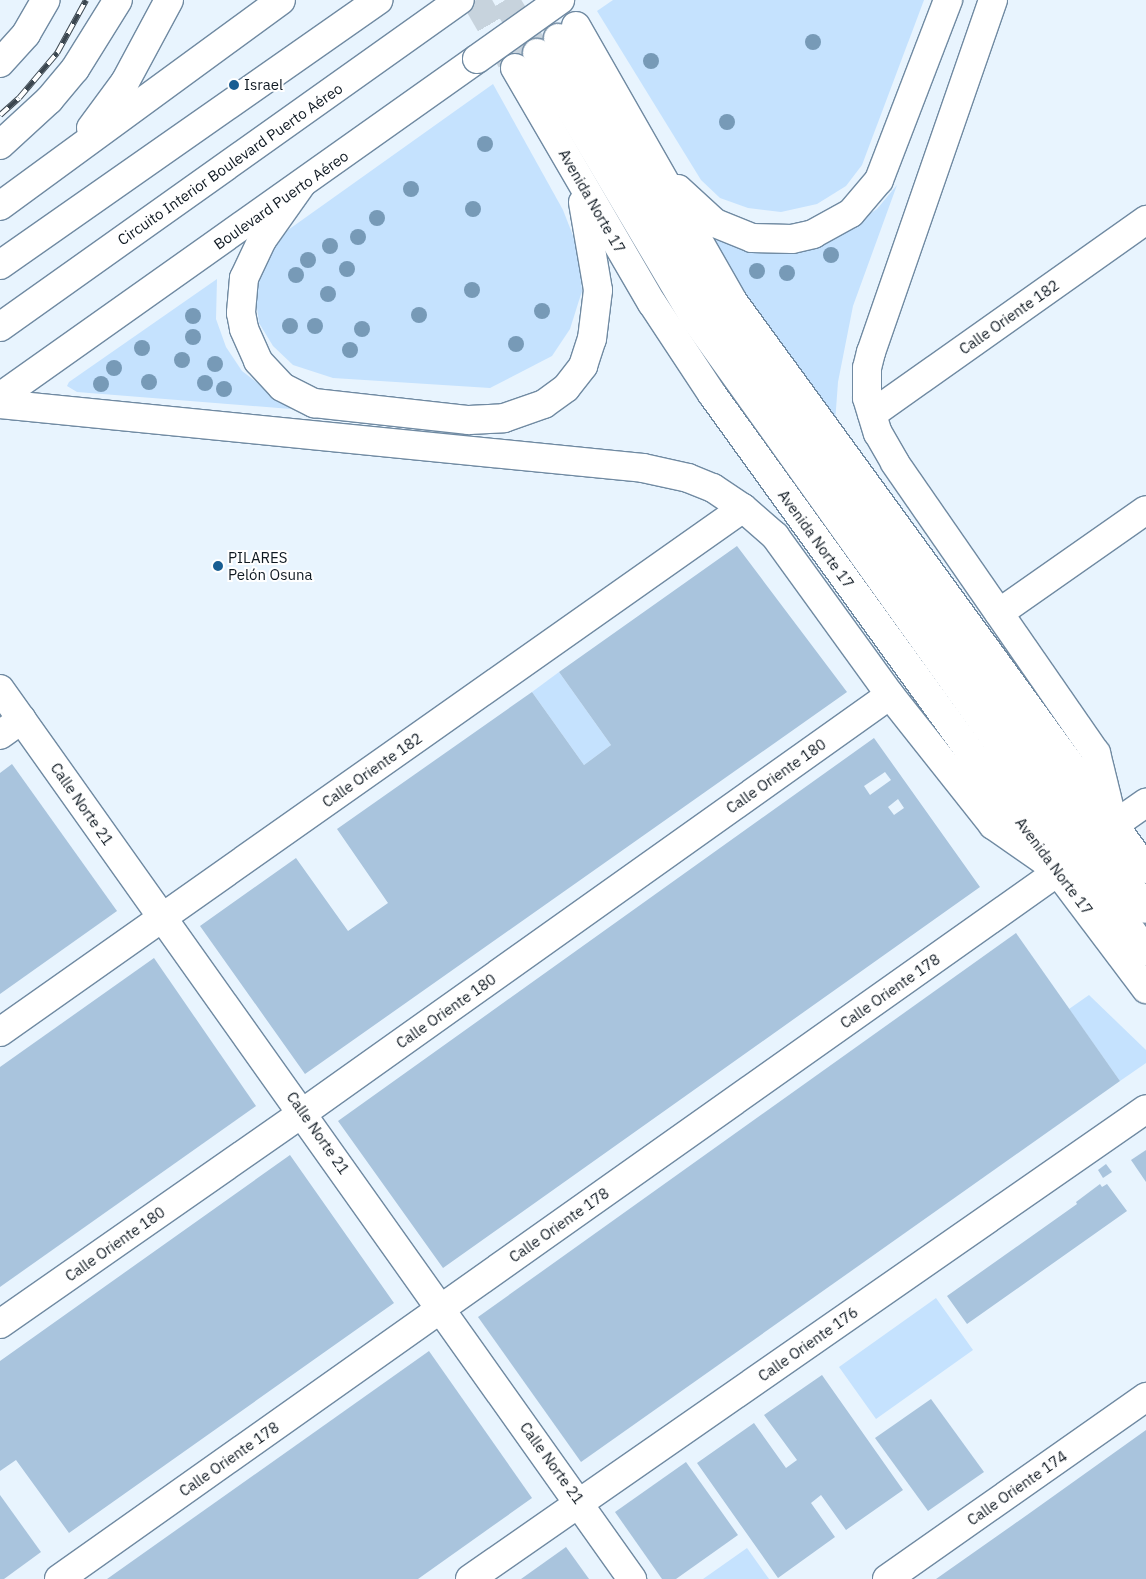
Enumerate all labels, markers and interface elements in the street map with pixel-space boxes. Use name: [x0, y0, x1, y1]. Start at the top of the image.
place label: Israel: [244, 76, 283, 94]
street label: Circuito Interior Boulevard Puerto Aéreo: [114, 79, 346, 249]
marker: Israel: [228, 79, 240, 91]
street label: Avenida Norte 17: [555, 146, 629, 256]
street label: Boulevard Puerto Aéreo: [210, 147, 352, 253]
street label: Calle Oriente 182: [956, 276, 1062, 358]
street label: Avenida Norte 17: [774, 486, 858, 592]
place label: PILARES Pelón Osuna: [228, 548, 313, 583]
marker: PILARES Pelón Osuna: [212, 560, 224, 572]
street label: Calle Oriente 182: [319, 729, 425, 811]
street label: Calle Oriente 180: [723, 735, 829, 817]
street label: Calle Norte 21: [47, 759, 117, 849]
street label: Avenida Norte 17: [1012, 814, 1096, 918]
street label: Calle Oriente 178: [837, 950, 943, 1032]
street label: Calle Oriente 180: [393, 970, 499, 1052]
street label: Calle Norte 21: [283, 1088, 353, 1178]
street label: Calle Oriente 178: [506, 1184, 612, 1266]
street label: Calle Oriente 180: [62, 1203, 168, 1285]
street label: Calle Oriente 176: [755, 1303, 861, 1385]
street label: Calle Oriente 178: [176, 1418, 282, 1500]
street label: Calle Norte 21: [516, 1419, 588, 1507]
street label: Calle Oriente 174: [964, 1447, 1070, 1529]

